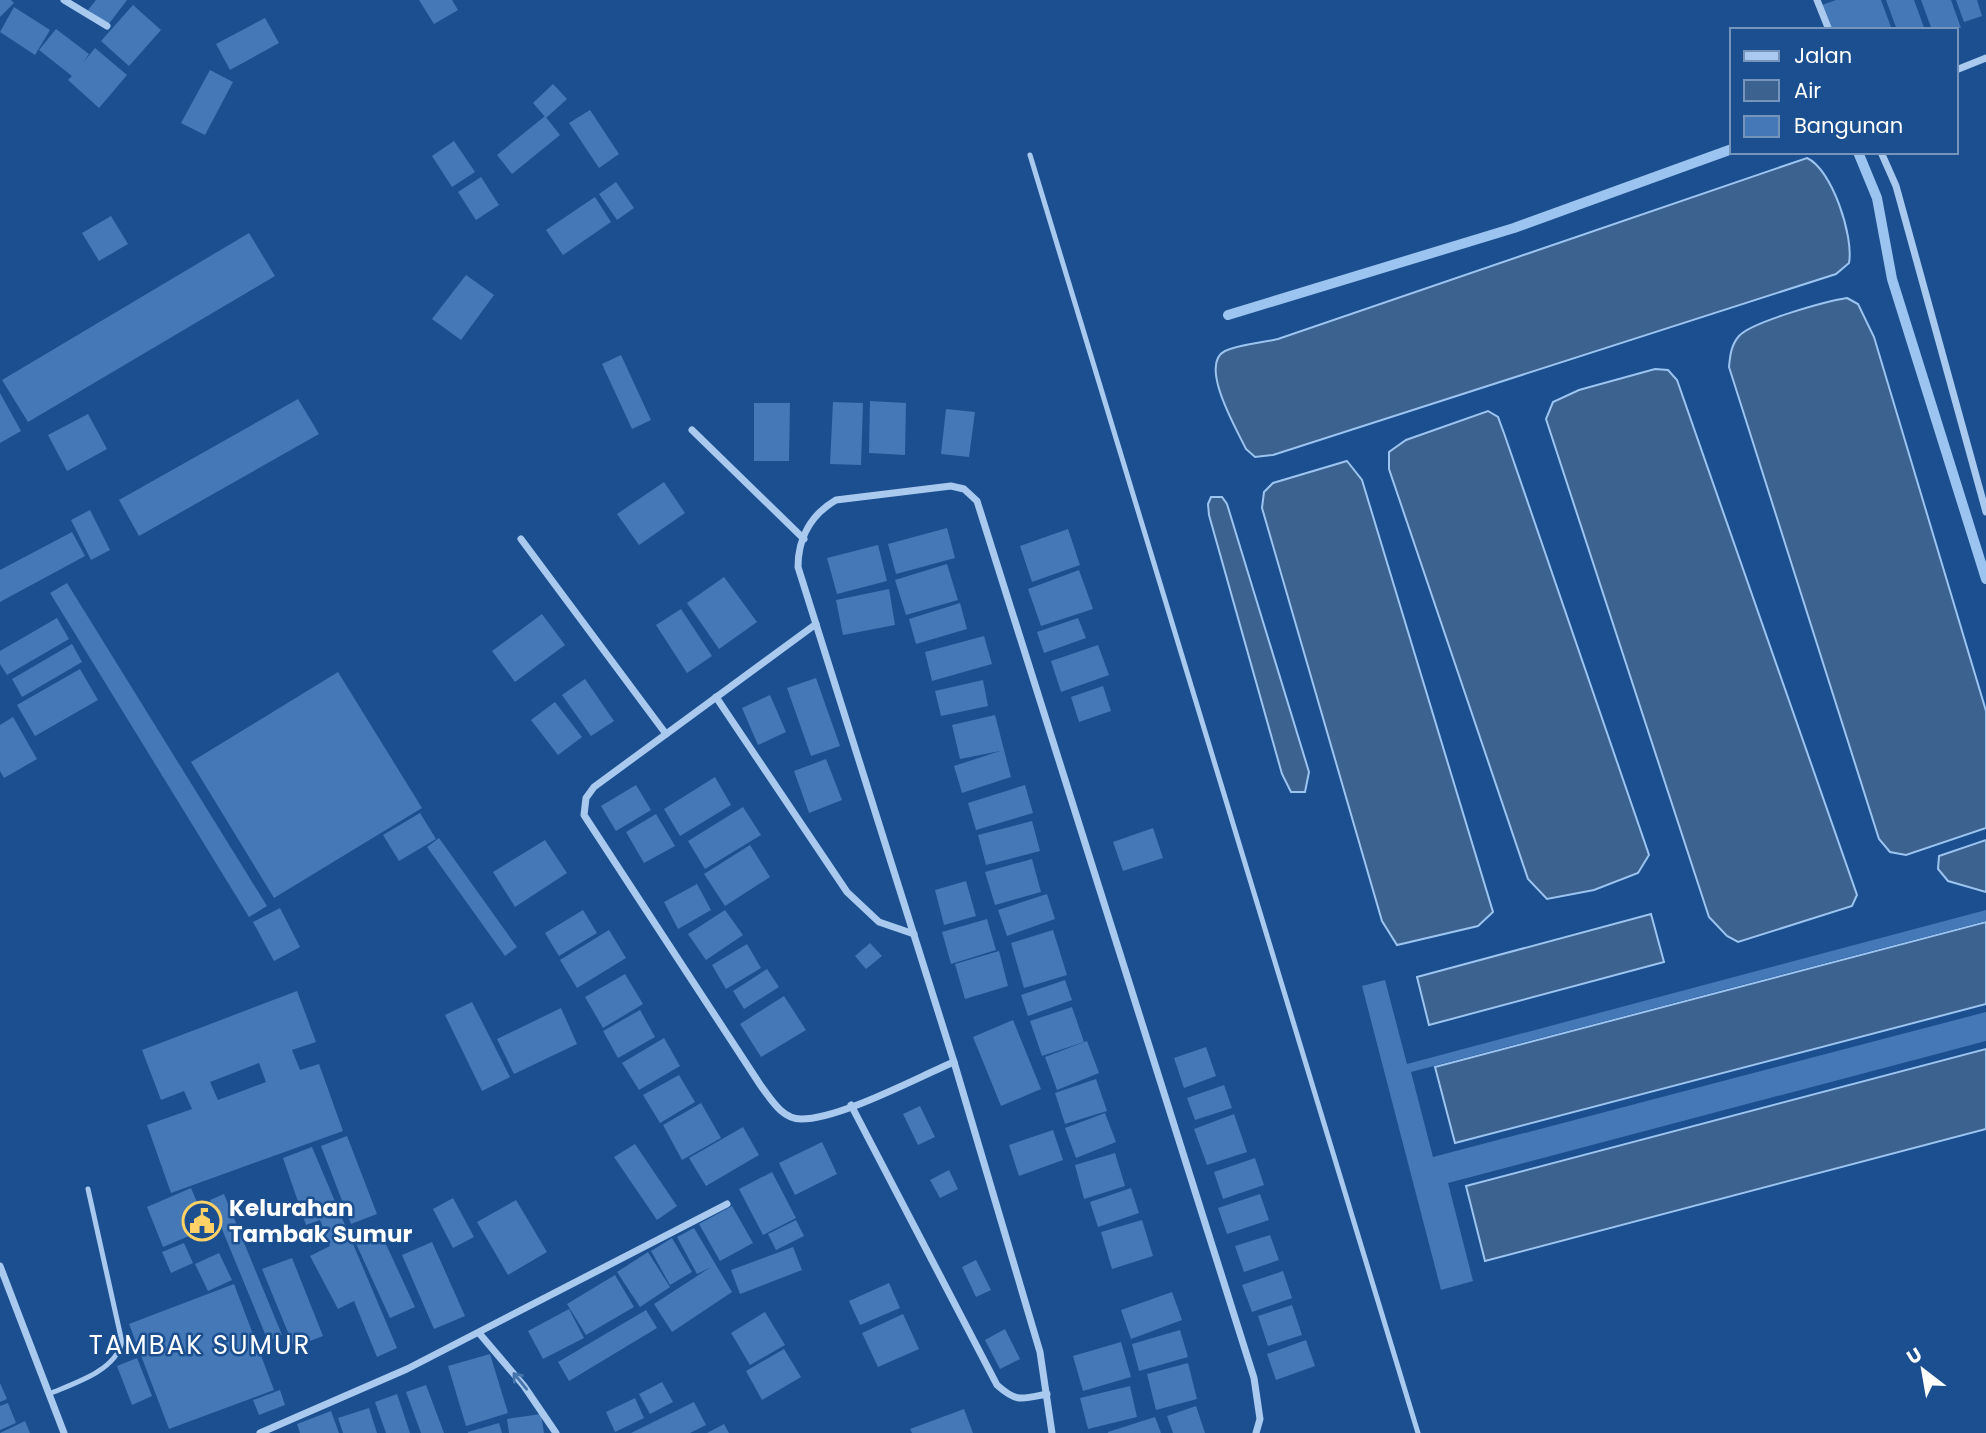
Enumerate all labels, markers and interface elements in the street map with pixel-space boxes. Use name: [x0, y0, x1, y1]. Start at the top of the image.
legend: [1730, 28, 1958, 154]
text: Jalan: [1794, 41, 1852, 70]
text: Air: [1794, 76, 1821, 105]
text: Bangunan: [1794, 111, 1903, 140]
place label: Kelurahan Tambak Sumur: [229, 1192, 412, 1250]
public building icon: Kelurahan Tambak Sumur: [181, 1200, 223, 1242]
district label: TAMBAK SUMUR: [89, 1327, 311, 1363]
north arrow: [1888, 1335, 1958, 1405]
text: U: [1902, 1341, 1927, 1371]
one-way arrow: [512, 1373, 528, 1391]

